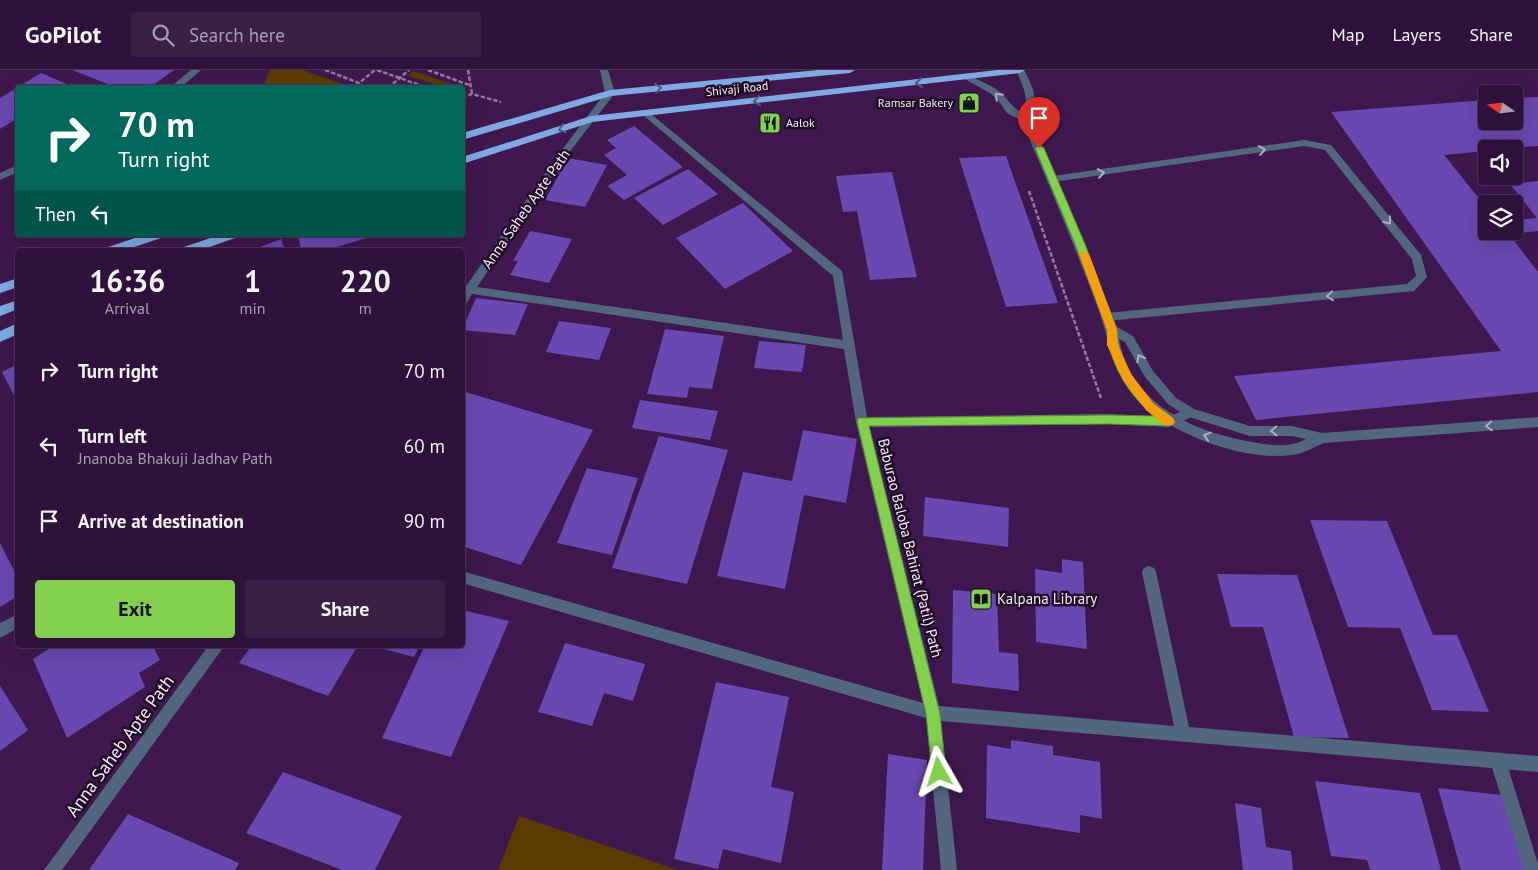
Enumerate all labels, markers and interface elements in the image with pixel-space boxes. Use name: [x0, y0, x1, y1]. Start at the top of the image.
search box: [131, 12, 481, 57]
text: GoPilot: [25, 19, 101, 50]
icon: search: [149, 21, 177, 49]
text: Search here: [189, 23, 285, 47]
text: Map: [1332, 23, 1364, 46]
text: Layers: [1392, 23, 1441, 46]
text: Share: [1469, 23, 1513, 46]
one-way arrow: [914, 77, 922, 88]
street label: Shivaji Road: [705, 78, 769, 99]
one-way arrow: [654, 83, 662, 94]
north arrow: [1478, 85, 1522, 130]
map controls: [1478, 85, 1523, 240]
shop icon: Ramsar Bakery: [957, 91, 981, 115]
one-way arrow: [995, 93, 1004, 102]
one-way arrow: [753, 95, 761, 106]
place label: Ramsar Bakery: [878, 95, 953, 110]
pin: [1018, 97, 1060, 148]
text: 70 m: [118, 101, 195, 147]
icon: arrive: [1025, 104, 1053, 132]
icon: right: [35, 105, 100, 170]
restaurant icon: Aalok: [758, 111, 782, 135]
place label: Aalok: [786, 115, 815, 130]
one-way arrow: [558, 123, 567, 133]
button: sound: [1478, 140, 1523, 185]
text: Turn right: [118, 145, 210, 173]
street label: Anna Saheb Apte Path: [477, 145, 574, 272]
one-way arrow: [1258, 145, 1266, 155]
one-way arrow: [1097, 169, 1106, 179]
button: layers: [1478, 195, 1523, 240]
icon: left: [86, 200, 114, 228]
text: Then: [35, 202, 76, 226]
one-way arrow: [1383, 215, 1391, 224]
text: 16:36: [89, 261, 165, 300]
text: 1: [244, 261, 261, 300]
text: 220: [340, 261, 391, 300]
one-way arrow: [1326, 290, 1334, 301]
text: Arrival: [105, 298, 150, 318]
text: min: [240, 298, 266, 318]
text: m: [359, 298, 372, 318]
one-way arrow: [1136, 354, 1146, 363]
icon: right: [35, 357, 63, 385]
text: Turn right: [78, 359, 158, 383]
text: 70 m: [404, 359, 445, 383]
one-way arrow: [1485, 420, 1493, 431]
text: Turn left: [78, 424, 147, 448]
one-way arrow: [1270, 426, 1278, 436]
icon: left: [35, 432, 63, 460]
one-way arrow: [1204, 432, 1212, 442]
text: 60 m: [404, 434, 445, 458]
street label: Baburao Baloba Bahirat (Patil) Path: [874, 436, 947, 659]
text: Jnanoba Bhakuji Jadhav Path: [78, 448, 272, 468]
icon: arrive: [35, 507, 63, 535]
text: Arrive at destination: [78, 509, 244, 533]
text: 90 m: [404, 509, 445, 533]
button: Exit: [35, 580, 235, 638]
button: Share: [245, 580, 445, 638]
library icon: Kalpana Library: [969, 587, 993, 611]
place label: Kalpana Library: [997, 589, 1097, 608]
street label: Anna Saheb Apte Path: [60, 670, 179, 821]
position arrow: [912, 745, 964, 797]

